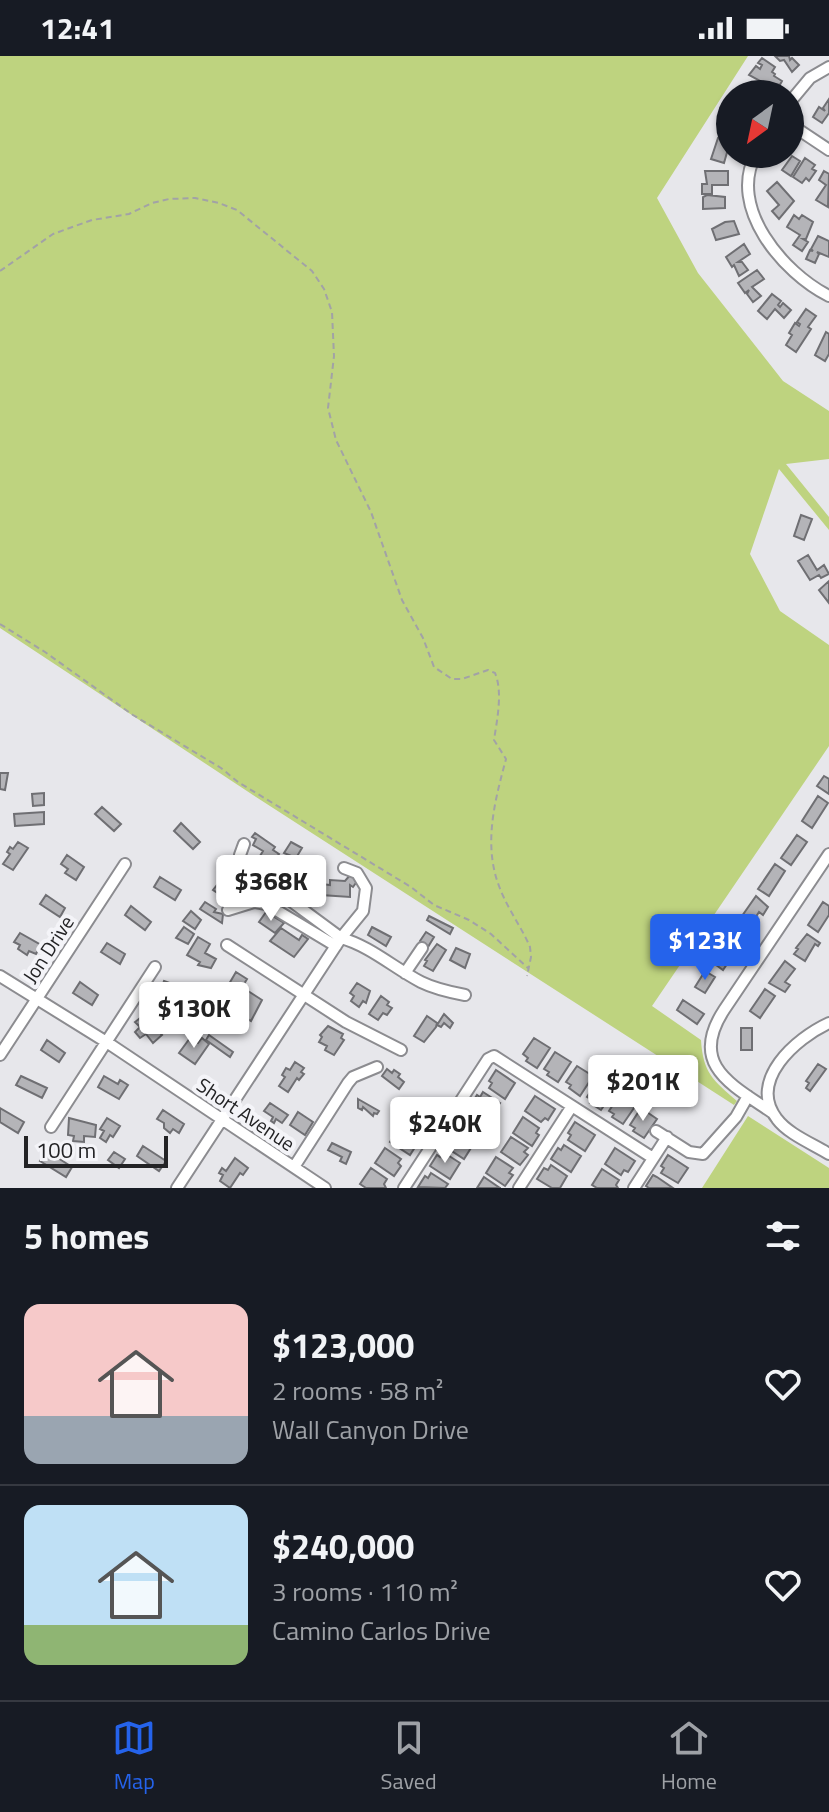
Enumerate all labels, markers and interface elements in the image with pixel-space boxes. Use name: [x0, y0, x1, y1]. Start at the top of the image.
text: 12:41: [40, 5, 115, 51]
north arrow: [716, 80, 804, 168]
map controls: [716, 80, 804, 168]
pin: $368K: [215, 855, 327, 923]
text: $368K: [234, 861, 308, 900]
street label: Jon Drive: [15, 909, 81, 989]
pin: $123K: [649, 914, 761, 982]
text: $123K: [668, 920, 742, 959]
pin: $130K: [138, 982, 250, 1050]
text: $130K: [157, 988, 231, 1027]
pin: $201K: [587, 1055, 699, 1123]
text: $201K: [606, 1061, 680, 1100]
street label: Short Avenue: [190, 1070, 302, 1158]
pin: $240K: [389, 1097, 501, 1165]
text: $240K: [408, 1103, 482, 1142]
scale bar: [24, 1132, 168, 1168]
text: 100 m: [36, 1133, 96, 1167]
text: 5 homes: [24, 1210, 149, 1262]
icon: filters: [761, 1214, 805, 1258]
text: $123,000: [272, 1319, 414, 1371]
icon: home: [88, 1336, 184, 1432]
icon: heart: [761, 1362, 805, 1406]
text: 2 rooms · 58 m²: [272, 1371, 443, 1410]
text: Wall Canyon Drive: [272, 1410, 469, 1449]
text: $240,000: [272, 1520, 414, 1572]
icon: home: [88, 1537, 184, 1633]
icon: heart: [761, 1563, 805, 1607]
text: 3 rooms · 110 m²: [272, 1572, 458, 1611]
text: Camino Carlos Drive: [272, 1611, 491, 1650]
tab: Map: [112, 1716, 156, 1798]
tab: Saved: [381, 1716, 437, 1798]
tab: Home: [661, 1716, 717, 1798]

